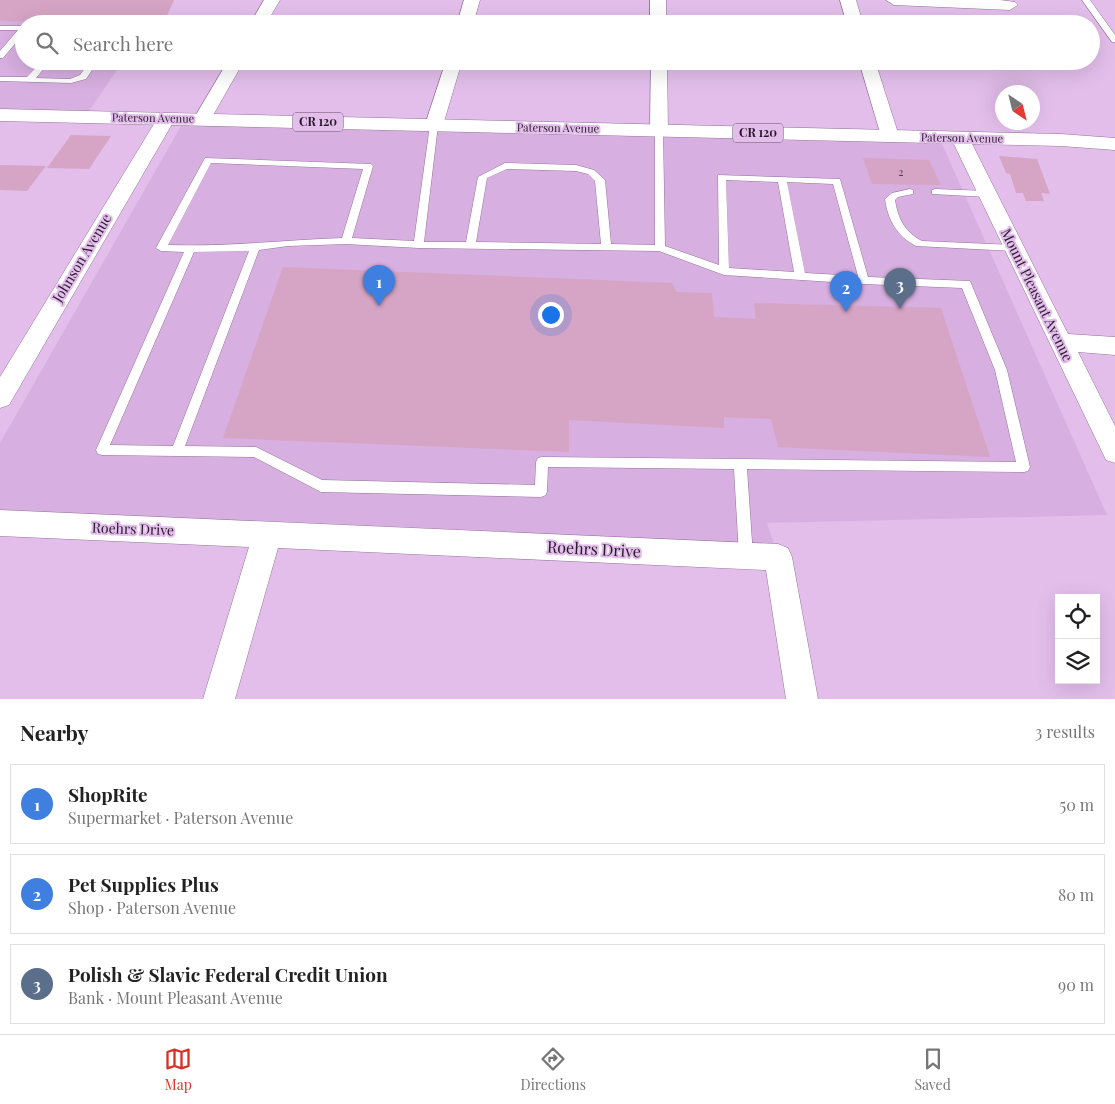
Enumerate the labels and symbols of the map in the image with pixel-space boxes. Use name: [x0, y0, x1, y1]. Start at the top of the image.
north arrow: [995, 85, 1040, 130]
street label: Paterson Avenue: [112, 109, 195, 126]
road number: CR 120: [293, 112, 343, 132]
street label: Paterson Avenue: [517, 119, 600, 136]
road number: CR 120: [733, 124, 783, 142]
street label: Paterson Avenue: [921, 129, 1004, 146]
house number: 2: [898, 164, 904, 179]
street label: Johnson Avenue: [47, 210, 115, 306]
street label: Mount Pleasant Avenue: [997, 225, 1078, 364]
pin: 1: [363, 265, 395, 306]
pin: 3: [884, 268, 916, 309]
pin: 2: [830, 271, 862, 312]
your location: [538, 302, 564, 328]
street label: Roehrs Drive: [92, 518, 174, 539]
street label: Roehrs Drive: [547, 536, 642, 561]

